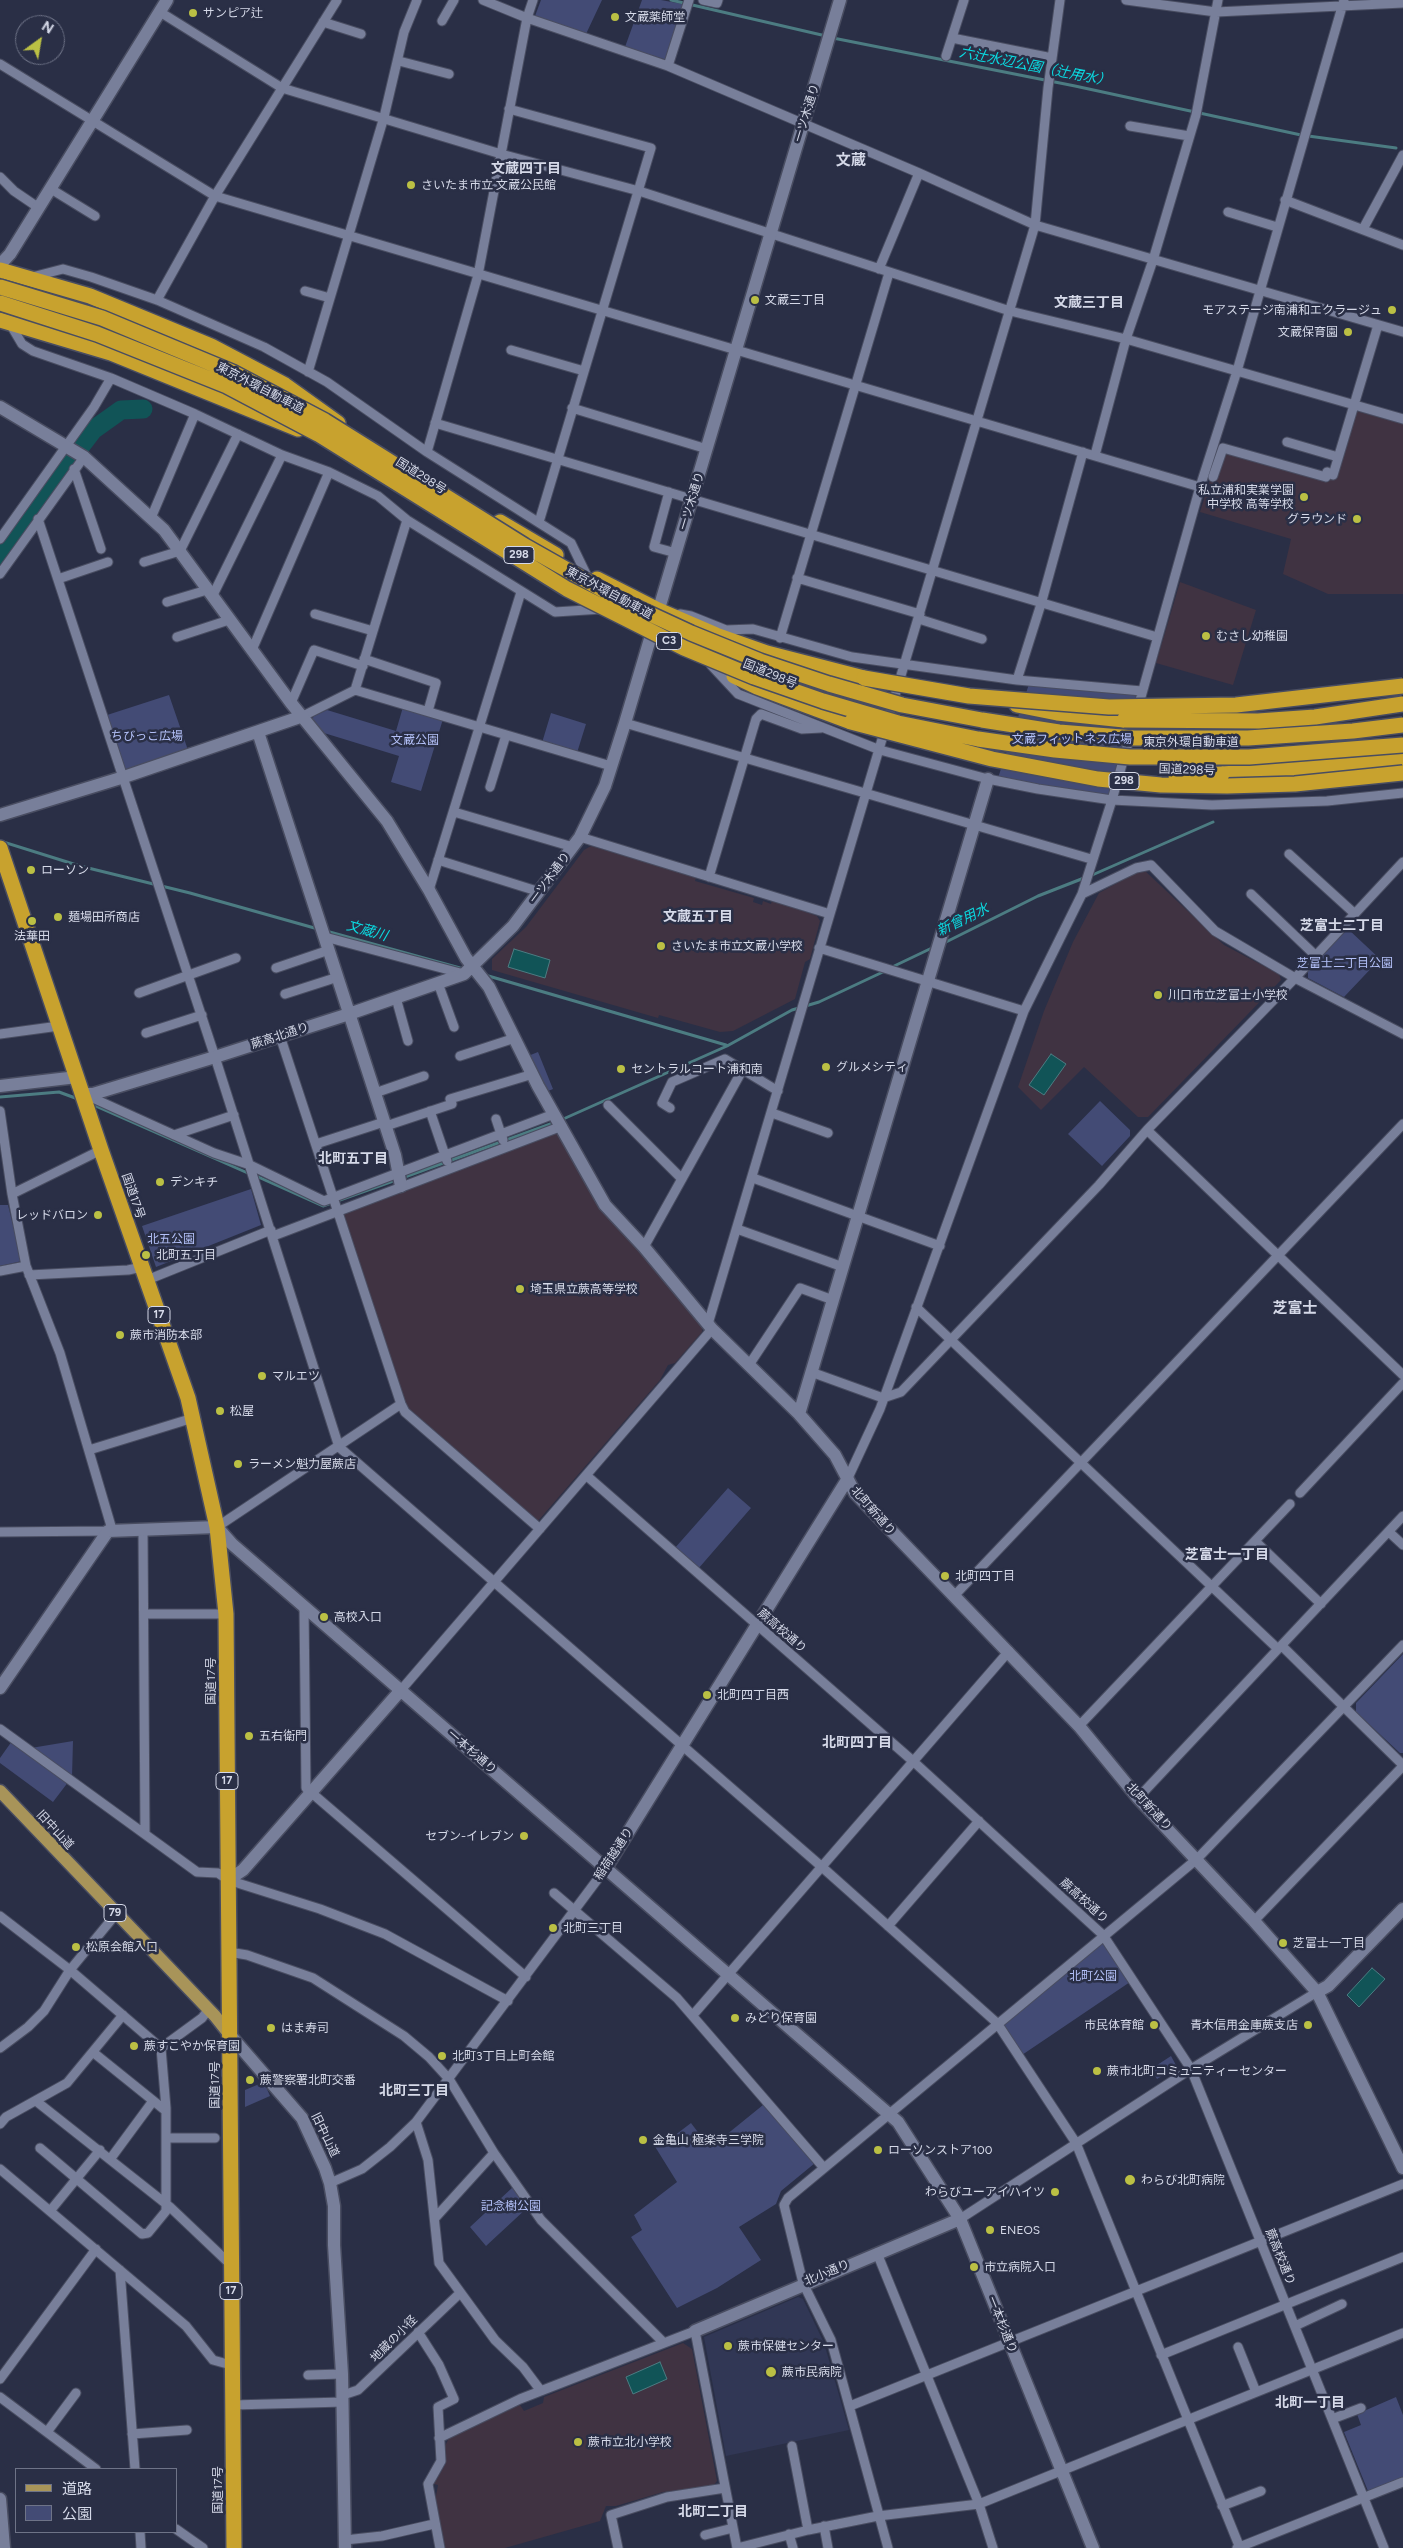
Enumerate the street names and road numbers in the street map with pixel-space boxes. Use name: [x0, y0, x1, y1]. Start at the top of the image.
street label: 一ツ木通り: [791, 82, 823, 144]
street label: 東京外環自動車道: [214, 360, 306, 416]
street label: 国道298号: [393, 455, 449, 497]
street label: 一ツ木通り: [676, 470, 708, 532]
road number: 298: [504, 546, 534, 564]
street label: 東京外環自動車道: [563, 564, 655, 622]
road number: C3: [656, 632, 682, 649]
street label: 国道298号: [741, 657, 799, 691]
street label: 東京外環自動車道: [1143, 735, 1239, 749]
street label: 国道298号: [1158, 762, 1216, 778]
road number: 298: [1109, 772, 1139, 789]
street label: 一ツ木通り: [527, 849, 573, 907]
street label: 蕨高北通り: [249, 1020, 311, 1052]
street label: 国道17号: [118, 1171, 148, 1221]
road number: 17: [148, 1306, 170, 1324]
street label: 北町新通り: [848, 1484, 898, 1538]
street label: 蕨高校通り: [755, 1606, 809, 1656]
street label: 国道17号: [204, 1657, 218, 1705]
street label: 一本杉通り: [445, 1727, 499, 1777]
road number: 17: [216, 1772, 238, 1790]
street label: 北町新通り: [1123, 1780, 1175, 1834]
street label: 旧中山道: [33, 1808, 77, 1852]
street label: 稲荷越通り: [592, 1825, 636, 1883]
street label: 蕨高校通り: [1057, 1876, 1111, 1926]
road number: 79: [104, 1905, 126, 1922]
street label: 国道17号: [208, 2061, 222, 2109]
street label: 旧中山道: [308, 2110, 342, 2160]
street label: 蕨高校通り: [1262, 2226, 1298, 2288]
street label: 北小通り: [802, 2257, 852, 2289]
road number: 17: [220, 2282, 242, 2300]
street label: 一本杉通り: [984, 2294, 1020, 2356]
street label: 地蔵の小径: [368, 2313, 420, 2365]
street label: 国道17号: [211, 2466, 225, 2514]

